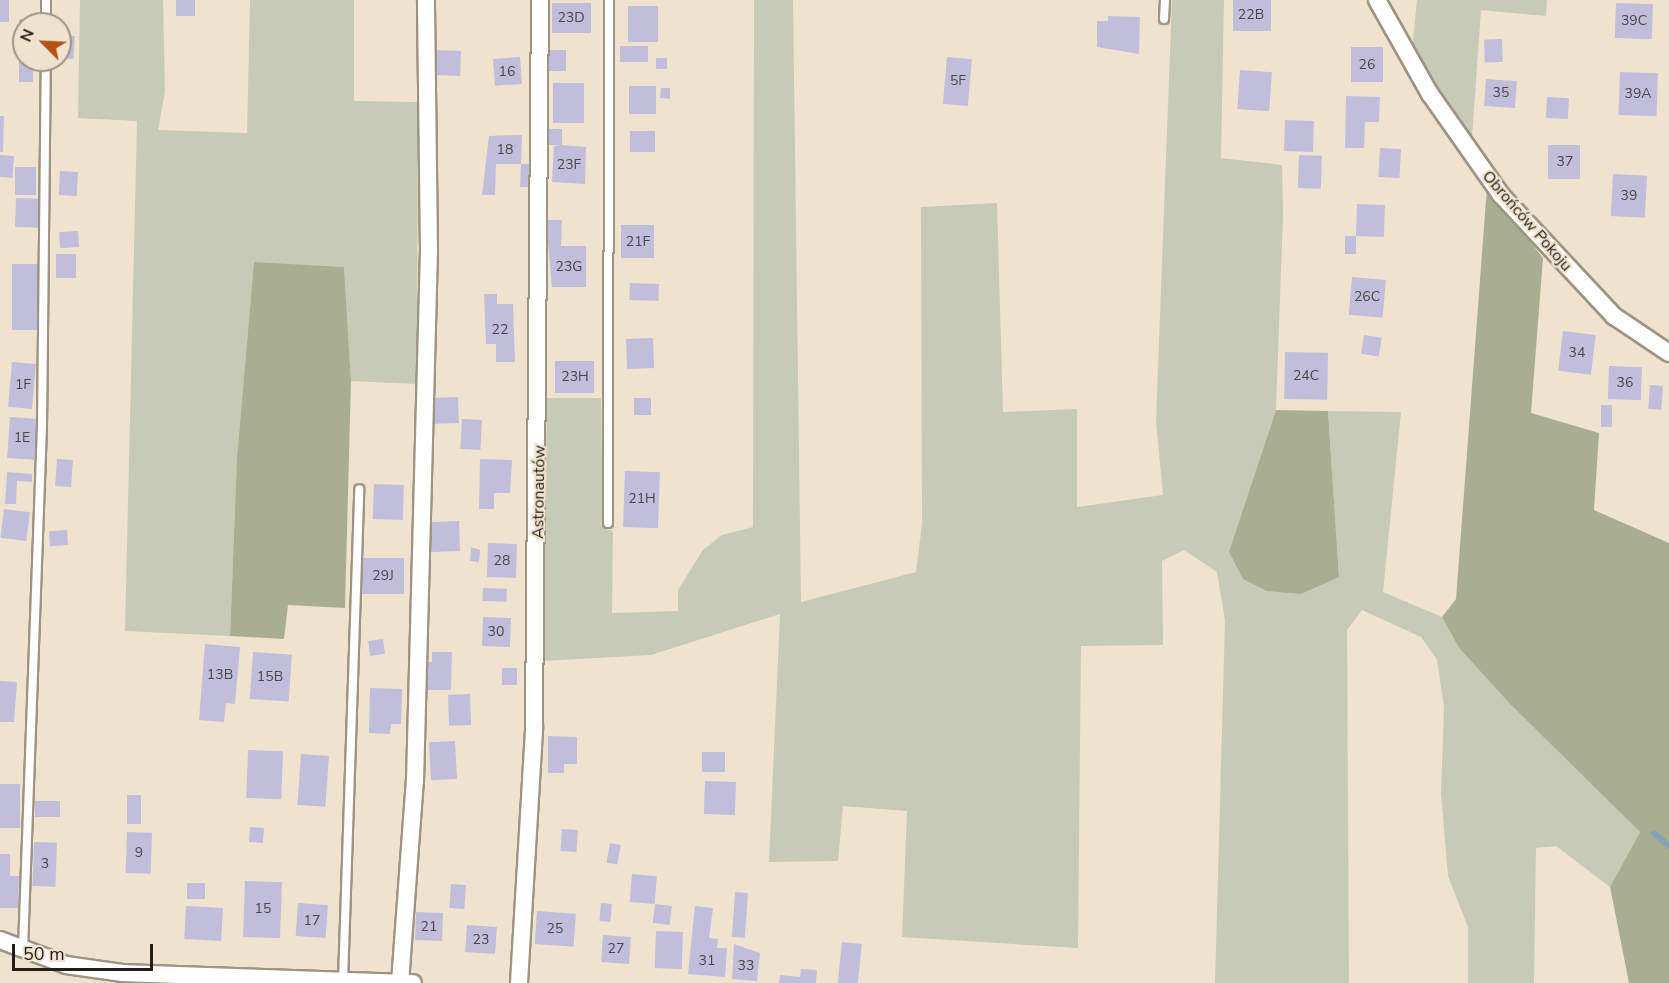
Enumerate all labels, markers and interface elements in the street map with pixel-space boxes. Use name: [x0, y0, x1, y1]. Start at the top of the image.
house number: 22B: [1238, 7, 1264, 23]
house number: 23D: [557, 10, 585, 26]
north arrow: [12, 12, 72, 72]
house number: 39C: [1621, 13, 1647, 29]
text: N: [15, 26, 40, 45]
house number: 26: [1359, 57, 1375, 73]
house number: 16: [499, 64, 515, 80]
house number: 5F: [950, 73, 966, 89]
house number: 35: [1493, 85, 1509, 101]
house number: 39A: [1624, 86, 1652, 102]
house number: 18: [497, 142, 513, 158]
house number: 37: [1557, 154, 1573, 170]
house number: 23F: [557, 157, 581, 173]
street label: Obrońców Pokoju: [1478, 167, 1576, 275]
house number: 39: [1621, 188, 1637, 204]
house number: 21F: [626, 234, 650, 250]
house number: 23G: [556, 259, 582, 275]
house number: 26C: [1354, 289, 1380, 305]
house number: 22: [492, 322, 508, 338]
house number: 34: [1569, 345, 1585, 361]
house number: 24C: [1293, 368, 1319, 384]
house number: 23H: [561, 369, 589, 385]
house number: 36: [1617, 375, 1633, 391]
house number: 1F: [15, 377, 31, 393]
house number: 1E: [14, 430, 30, 446]
street label: Astronautów: [529, 445, 549, 539]
house number: 21H: [628, 491, 656, 507]
house number: 28: [494, 553, 510, 569]
house number: 29J: [372, 568, 394, 584]
house number: 30: [488, 624, 504, 640]
house number: 13B: [207, 667, 233, 683]
house number: 15B: [257, 669, 283, 685]
house number: 9: [135, 845, 143, 861]
house number: 3: [41, 856, 49, 872]
house number: 15: [255, 901, 271, 917]
house number: 17: [304, 913, 320, 929]
house number: 21: [421, 919, 437, 935]
house number: 25: [547, 921, 563, 937]
scale bar: [15, 932, 156, 970]
house number: 23: [473, 932, 489, 948]
house number: 27: [608, 941, 624, 957]
text: 50 m: [23, 942, 65, 966]
house number: 31: [699, 953, 715, 969]
house number: 33: [738, 958, 754, 974]

